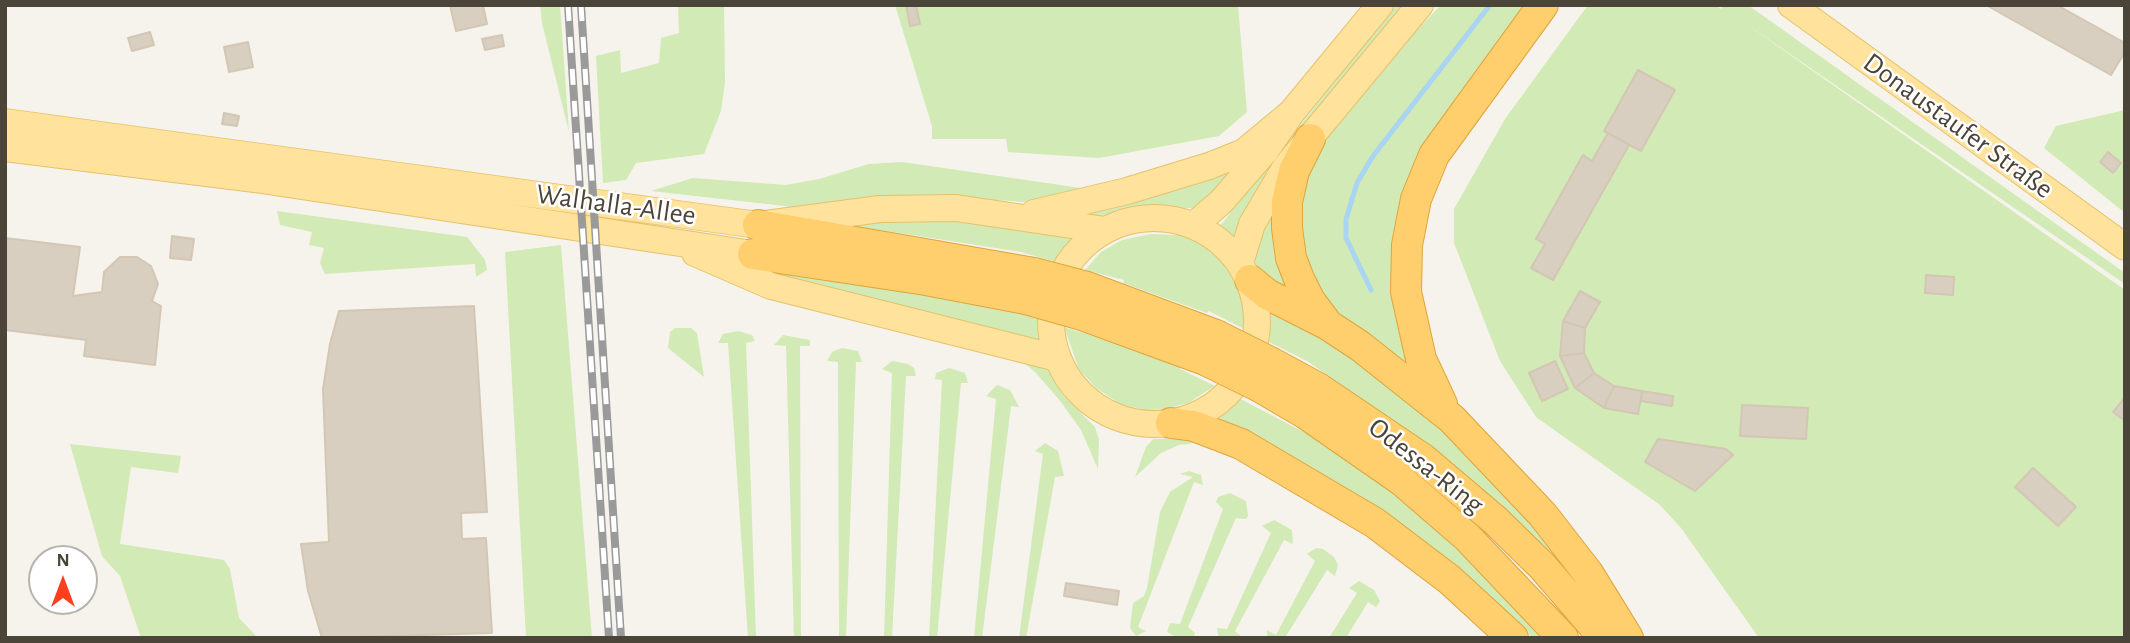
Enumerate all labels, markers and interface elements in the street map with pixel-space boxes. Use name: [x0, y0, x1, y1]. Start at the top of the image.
street label: Donaustaufer Straße: [1857, 46, 2059, 206]
street label: Walhalla-Allee: [534, 177, 698, 233]
street label: Odessa-Ring: [1362, 411, 1490, 521]
north arrow: [28, 545, 98, 615]
text: N: [56, 551, 70, 570]

